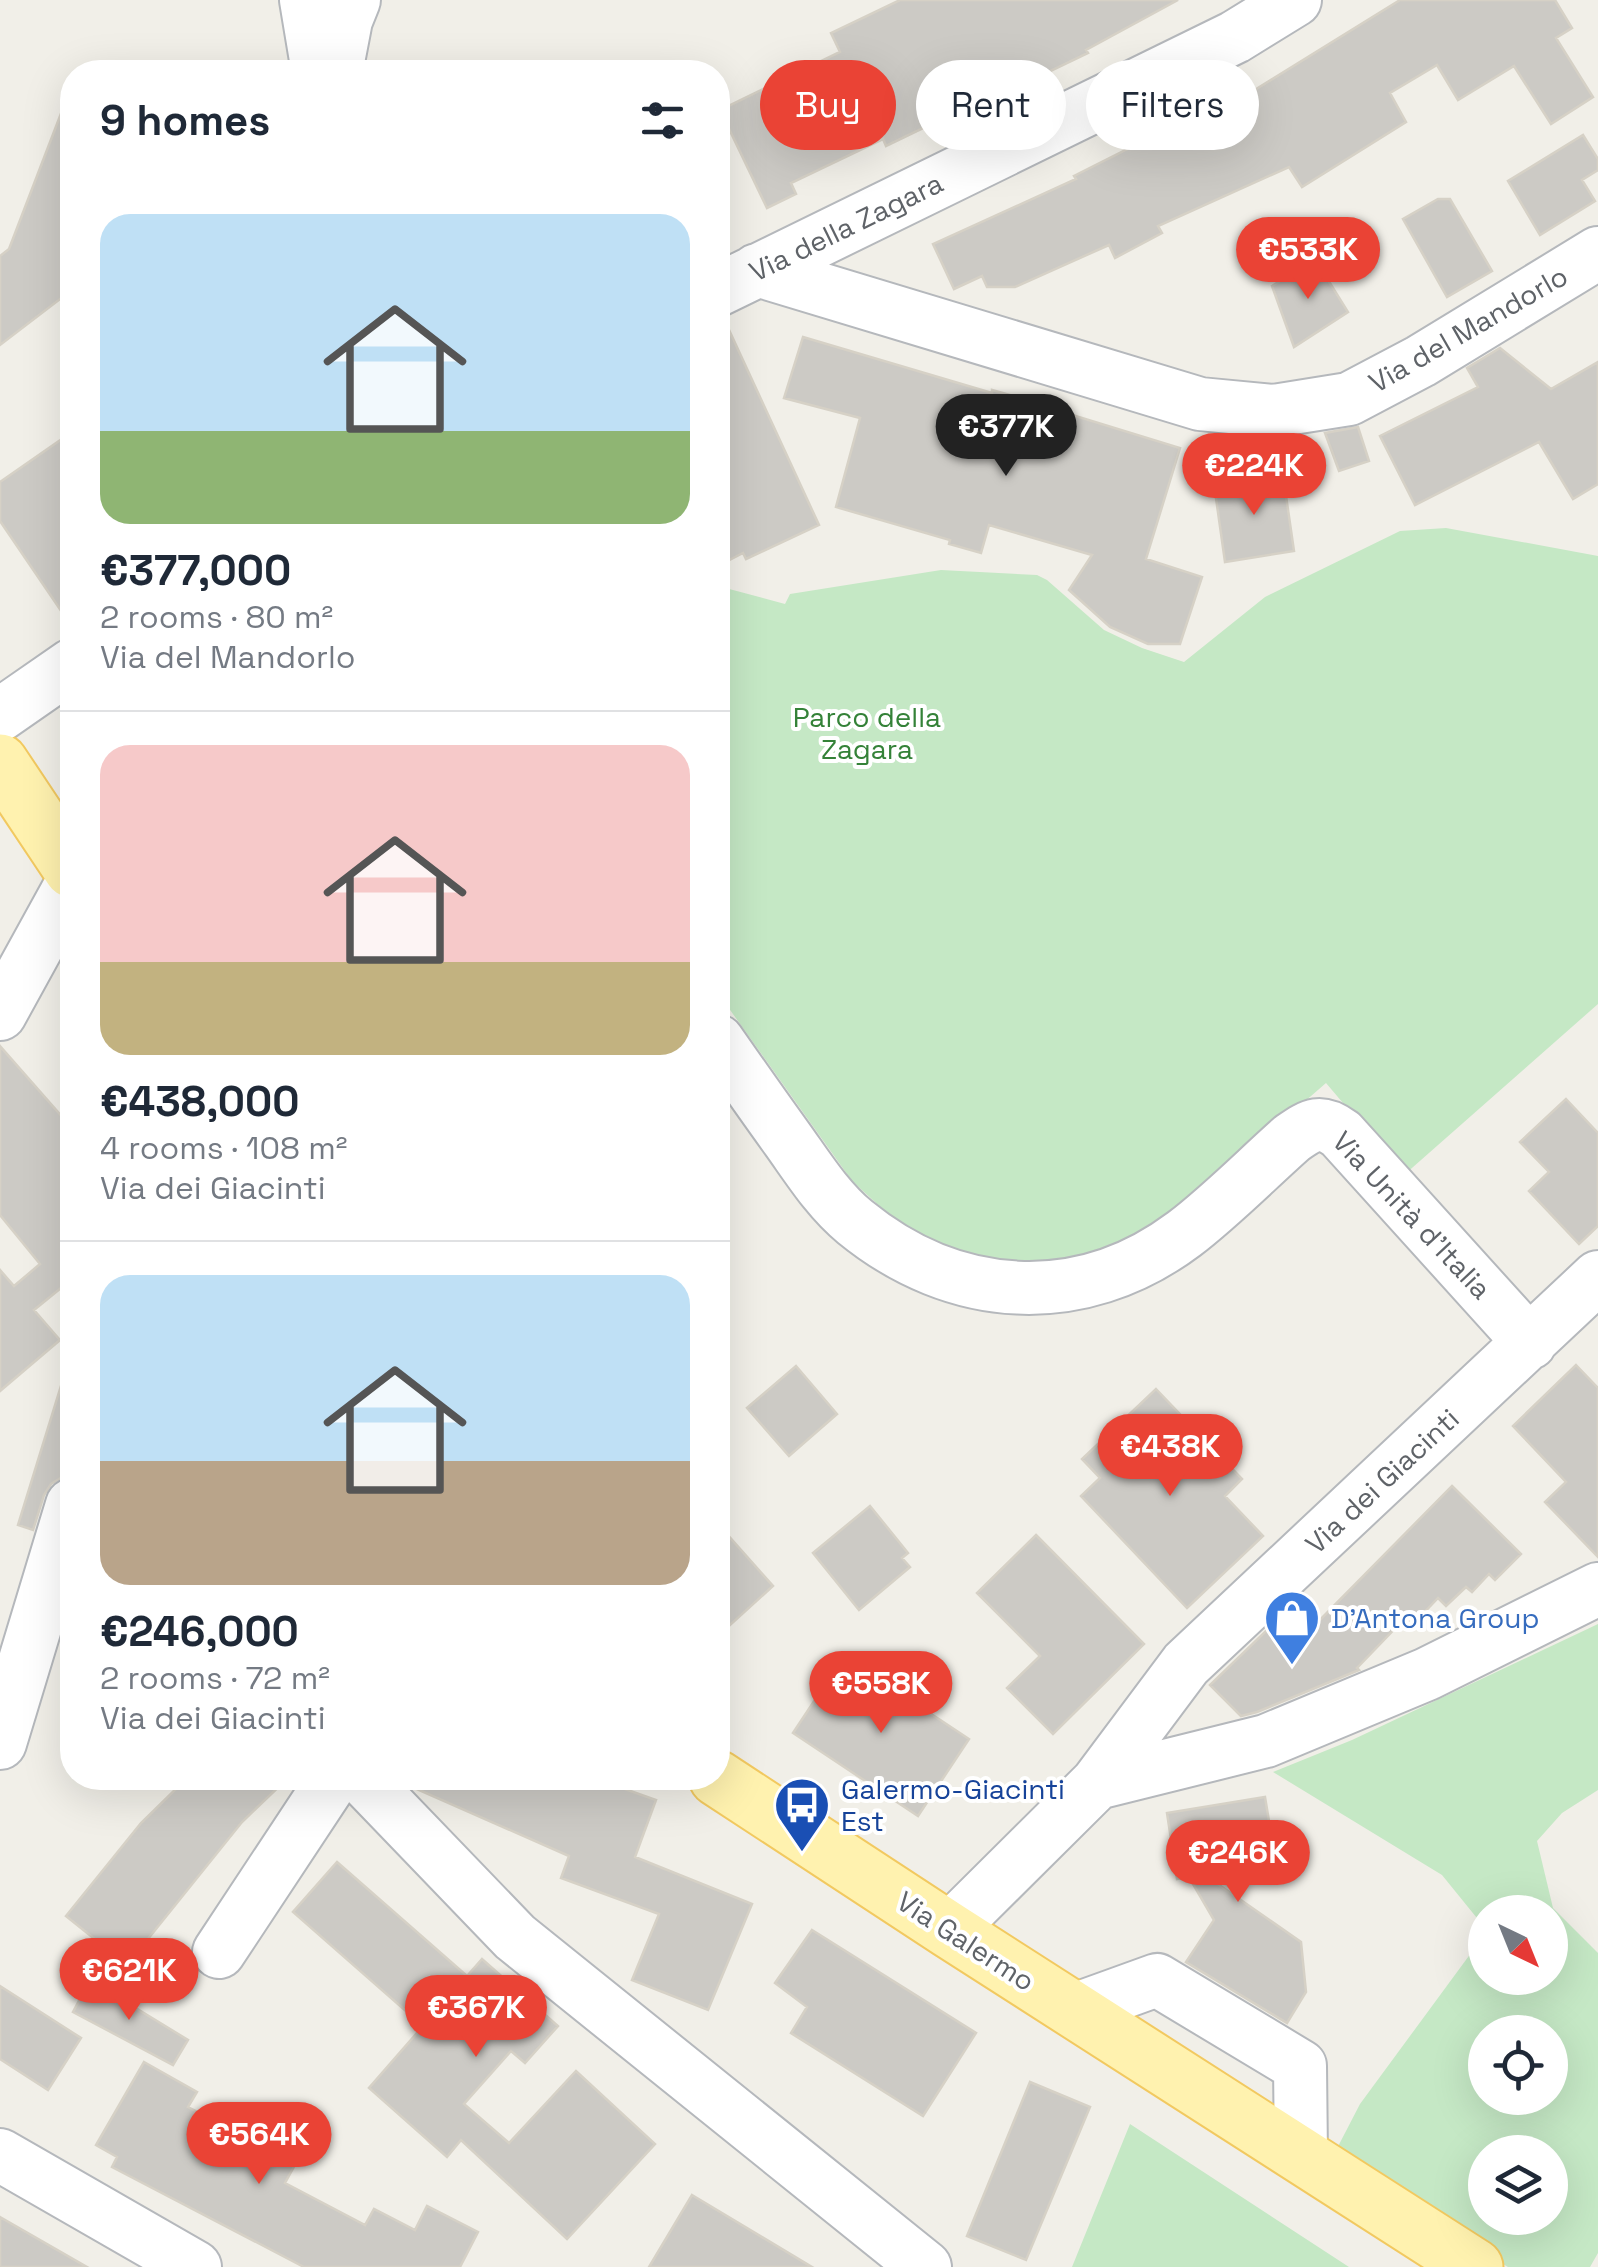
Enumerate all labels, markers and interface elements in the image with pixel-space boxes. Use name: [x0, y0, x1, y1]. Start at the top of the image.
chip: Buy: [760, 60, 896, 150]
chip: Rent: [916, 60, 1066, 150]
chip: Filters: [1086, 60, 1259, 150]
icon: filters: [635, 93, 690, 148]
text: 9 homes: [100, 94, 270, 147]
street label: Via della Zagara: [743, 165, 949, 289]
pin: €533K: [1238, 217, 1378, 302]
text: €533K: [1258, 229, 1358, 269]
street label: Via del Mandorlo: [1362, 257, 1574, 401]
icon: home: [305, 279, 485, 459]
pin: €377K: [936, 394, 1076, 479]
text: €377K: [958, 406, 1054, 446]
pin: €224K: [1184, 433, 1324, 518]
text: €224K: [1204, 445, 1304, 485]
text: €377,000: [100, 544, 291, 597]
text: 2 rooms · 80 m²: [100, 597, 333, 637]
text: Via del Mandorlo: [100, 637, 356, 677]
park label: Parco della Zagara: [793, 699, 941, 767]
icon: home: [305, 810, 485, 990]
text: €438,000: [100, 1075, 299, 1128]
street label: Via Unità d'Italia: [1325, 1123, 1499, 1307]
text: 4 rooms · 108 m²: [100, 1128, 347, 1168]
text: Via dei Giacinti: [100, 1168, 326, 1208]
icon: home: [305, 1340, 485, 1520]
street label: Via dei Giacinti: [1298, 1401, 1466, 1561]
pin: €438K: [1100, 1414, 1240, 1499]
text: €438K: [1120, 1426, 1220, 1466]
shop icon: D'Antona Group: [1262, 1588, 1322, 1667]
place label: D'Antona Group: [1331, 1600, 1539, 1636]
text: €246,000: [100, 1605, 299, 1658]
pin: €558K: [811, 1651, 951, 1736]
text: 2 rooms · 72 m²: [100, 1658, 330, 1698]
text: €558K: [831, 1663, 931, 1703]
text: Via dei Giacinti: [100, 1698, 326, 1738]
place label: Galermo-Giacinti Est: [841, 1771, 1065, 1839]
bus stop icon: Galermo-Giacinti Est: [772, 1775, 832, 1854]
pin: €246K: [1168, 1820, 1308, 1905]
text: €246K: [1188, 1832, 1288, 1872]
street label: Via Galermo: [890, 1883, 1042, 1999]
north arrow: [1468, 1895, 1568, 1995]
map controls: [1468, 1895, 1568, 2235]
pin: €621K: [59, 1938, 199, 2023]
text: €621K: [82, 1950, 176, 1990]
pin: €367K: [406, 1975, 546, 2060]
text: €367K: [427, 1987, 525, 2027]
button: locate: [1468, 2015, 1568, 2115]
pin: €564K: [189, 2102, 329, 2187]
text: €564K: [208, 2114, 310, 2154]
button: layers: [1468, 2135, 1568, 2235]

